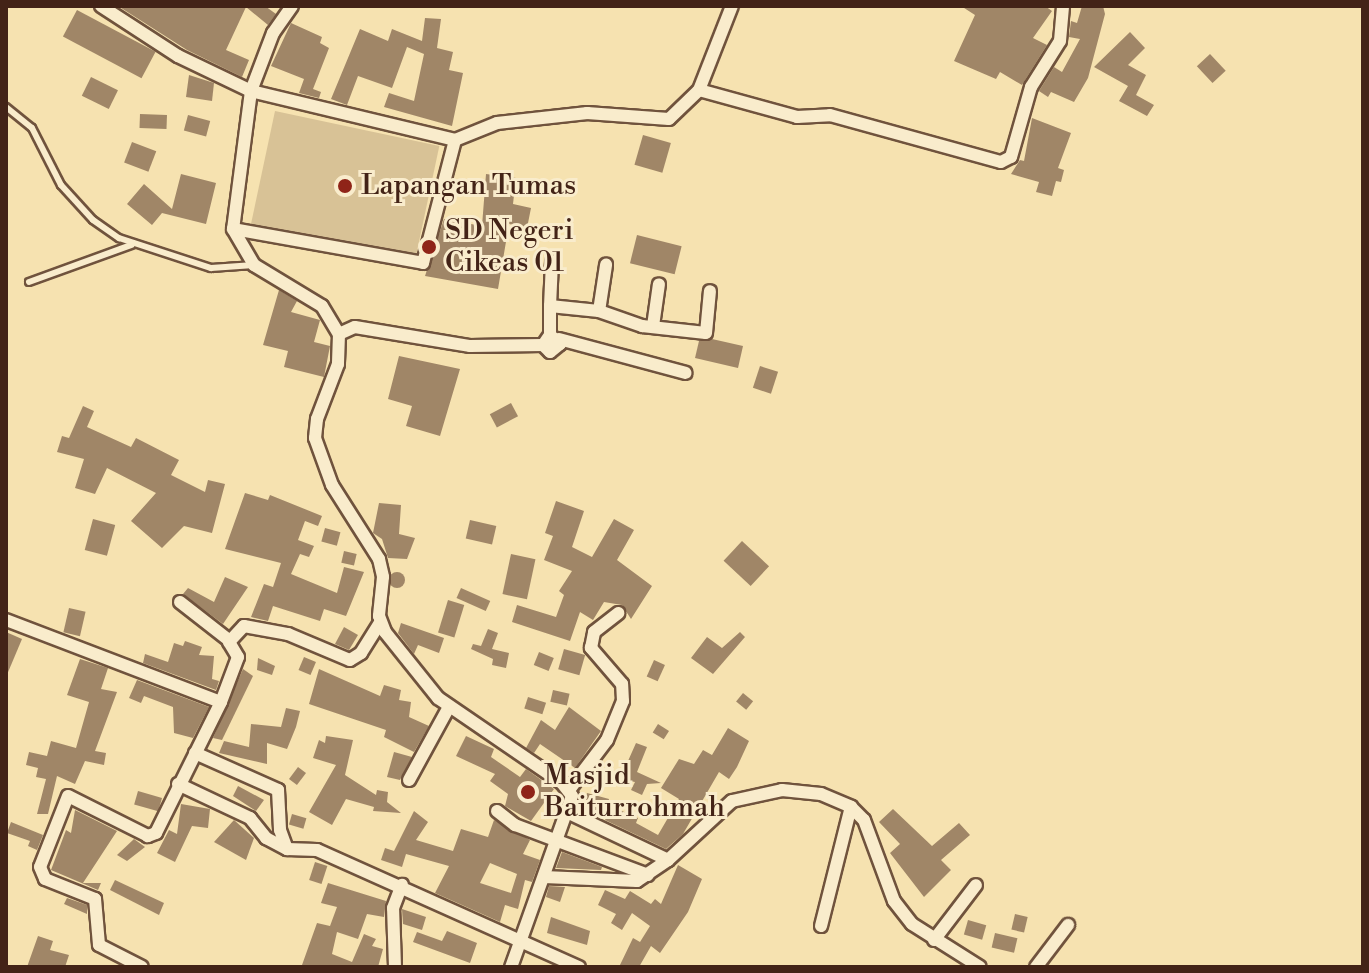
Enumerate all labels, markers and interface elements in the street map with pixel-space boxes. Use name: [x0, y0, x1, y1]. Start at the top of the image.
place label: Lapangan Tumas: [361, 169, 576, 203]
marker: Lapangan Tumas: [336, 177, 354, 195]
place label: SD Negeri Cikeas 01: [445, 214, 573, 280]
marker: SD Negeri Cikeas 01: [420, 238, 438, 256]
place label: Masjid Baiturrohmah: [544, 759, 725, 825]
marker: Masjid Baiturrohmah: [519, 783, 537, 801]

